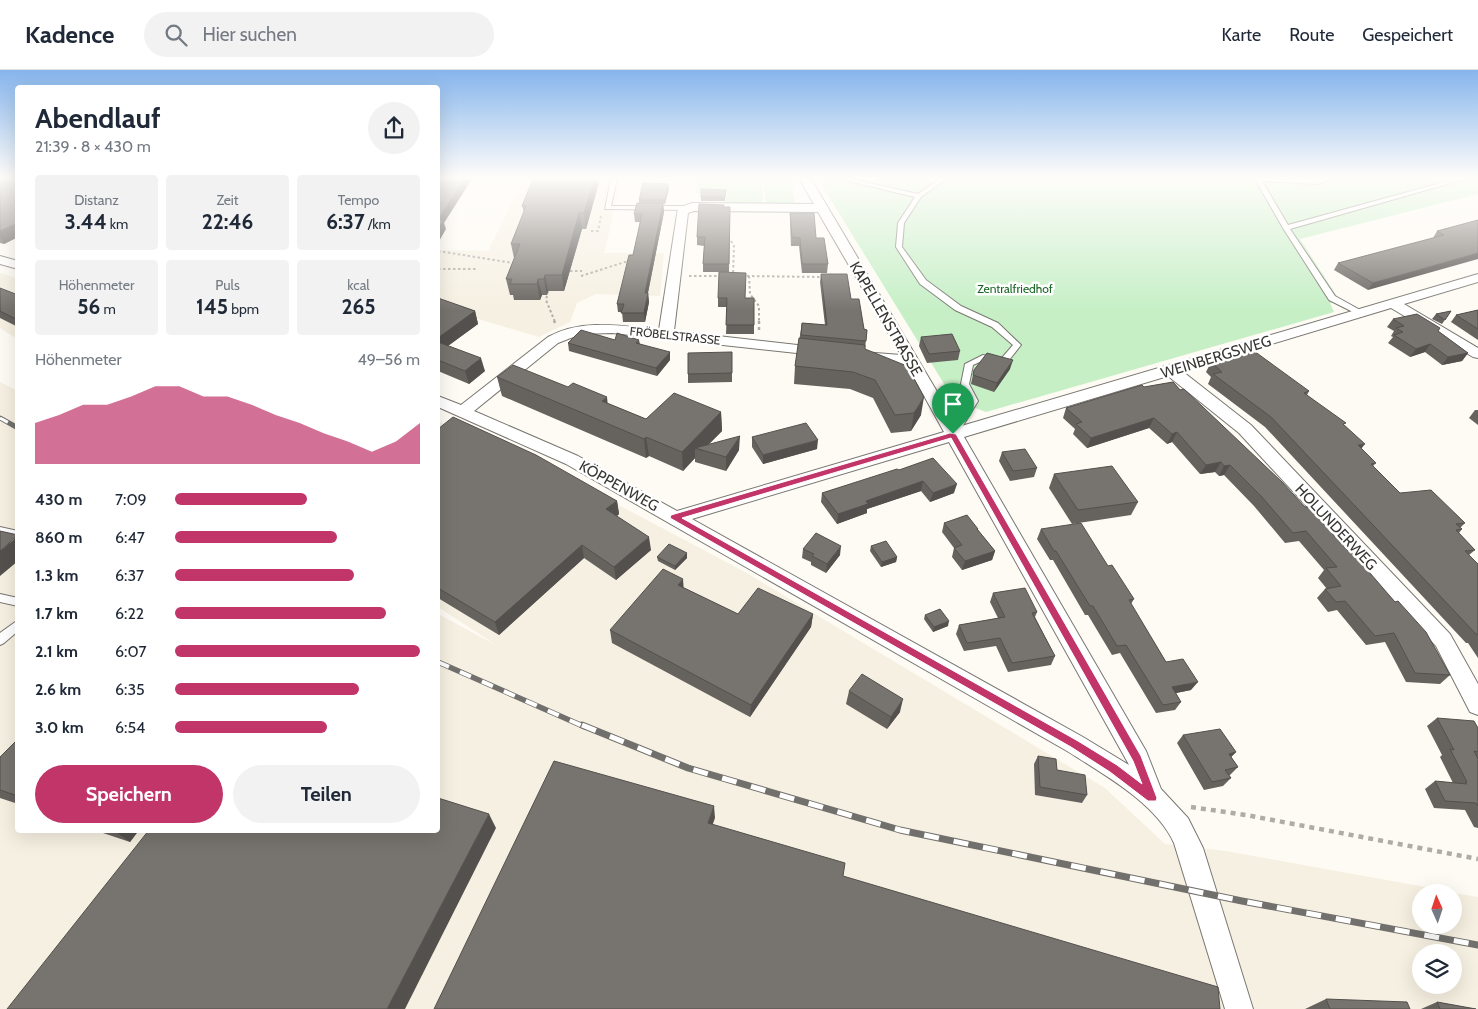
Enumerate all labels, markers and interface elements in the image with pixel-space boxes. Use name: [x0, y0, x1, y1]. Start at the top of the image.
search box: [144, 12, 494, 57]
text: Kadence: [25, 20, 114, 49]
icon: search: [162, 21, 190, 49]
text: Hier suchen: [202, 23, 297, 46]
text: Karte: [1222, 24, 1261, 46]
text: Route: [1289, 24, 1334, 46]
text: Gespeichert: [1362, 24, 1453, 46]
text: Abendlauf: [35, 101, 161, 135]
button: share: [368, 102, 420, 154]
text: 21:39 · 8 × 430 m: [35, 137, 151, 156]
text: Distanz: [74, 191, 119, 209]
text: Zeit: [216, 191, 239, 209]
text: Tempo: [338, 191, 379, 209]
text: 3.44: [65, 209, 107, 234]
text: 22:46: [202, 209, 253, 234]
text: 6:37: [326, 209, 365, 234]
text: km: [107, 215, 128, 233]
text: /km: [365, 215, 391, 233]
street label: KAPELLENSTRASSE: [846, 258, 926, 380]
text: Höhenmeter: [59, 276, 134, 294]
text: Puls: [215, 276, 240, 294]
text: kcal: [347, 276, 370, 294]
park label: Zentralfriedhof: [977, 281, 1053, 296]
text: 56: [77, 294, 100, 319]
text: 145: [196, 294, 228, 319]
text: 265: [341, 294, 376, 319]
text: m: [100, 300, 116, 318]
text: bpm: [228, 300, 259, 318]
street label: FRÖBELSTRASSE: [629, 323, 722, 348]
street label: WEINBERGSWEG: [1159, 332, 1273, 382]
text: Höhenmeter: [35, 350, 121, 369]
text: 49–56 m: [358, 350, 420, 369]
pin: [932, 383, 974, 434]
icon: arrive: [939, 390, 967, 418]
street label: KÖPPENWEG: [576, 457, 662, 515]
street label: HOLUNDERWEG: [1291, 480, 1381, 574]
text: 430 m: [35, 490, 82, 509]
text: 7:09: [115, 490, 147, 509]
text: 860 m: [35, 528, 82, 547]
text: 6:47: [115, 528, 145, 547]
text: 1.3 km: [35, 566, 78, 585]
text: 6:37: [115, 566, 144, 585]
text: 1.7 km: [35, 604, 78, 623]
text: 6:22: [115, 604, 144, 623]
text: 2.1 km: [35, 642, 78, 661]
text: 6:07: [115, 642, 146, 661]
text: 2.6 km: [35, 680, 81, 699]
text: 6:35: [115, 680, 145, 699]
text: 3.0 km: [35, 718, 84, 737]
text: 6:54: [115, 718, 145, 737]
button: Speichern: [35, 765, 223, 823]
button: Teilen: [233, 765, 420, 823]
north arrow: [1412, 884, 1462, 934]
map controls: [1412, 884, 1462, 994]
button: layers: [1412, 944, 1462, 994]

